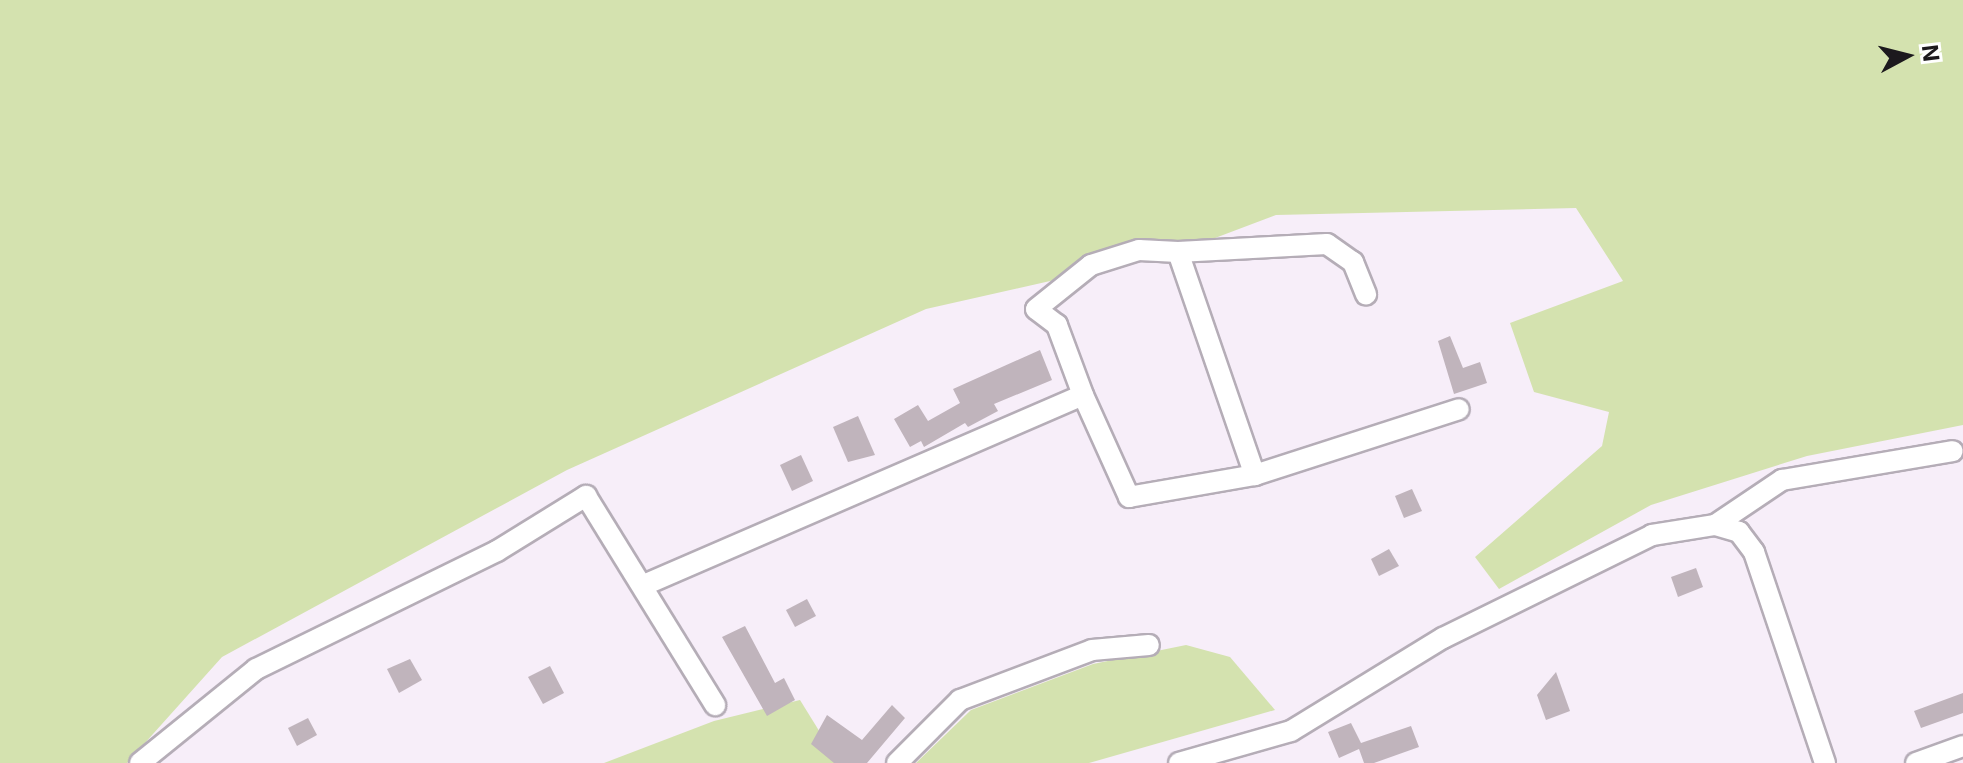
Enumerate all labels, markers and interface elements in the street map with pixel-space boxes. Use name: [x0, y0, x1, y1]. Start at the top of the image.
north arrow: [1867, 16, 1947, 96]
text: N: [1917, 43, 1945, 63]

